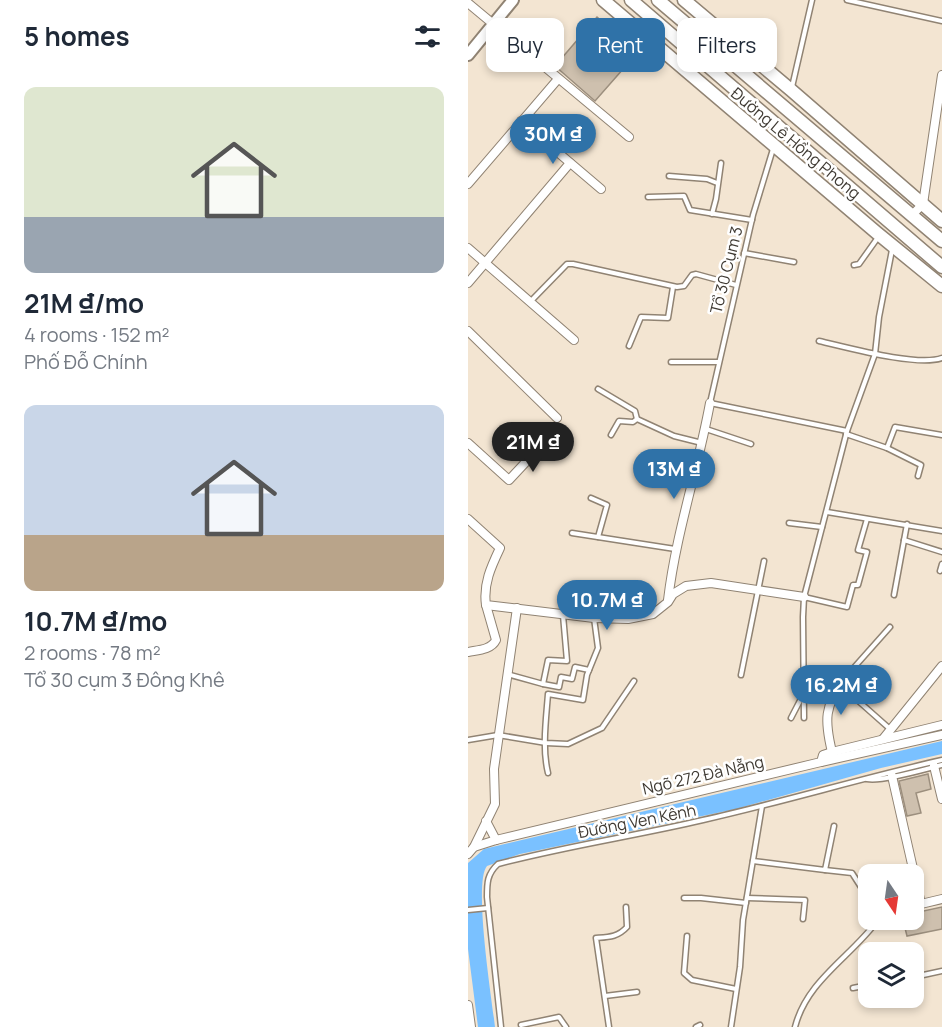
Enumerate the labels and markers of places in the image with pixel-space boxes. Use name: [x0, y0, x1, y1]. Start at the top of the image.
pin: 30M ₫: [511, 114, 595, 165]
pin: 21M ₫: [491, 422, 575, 473]
pin: 13M ₫: [632, 449, 716, 500]
pin: 10.7M ₫: [552, 580, 662, 631]
pin: 16.2M ₫: [786, 665, 896, 716]

